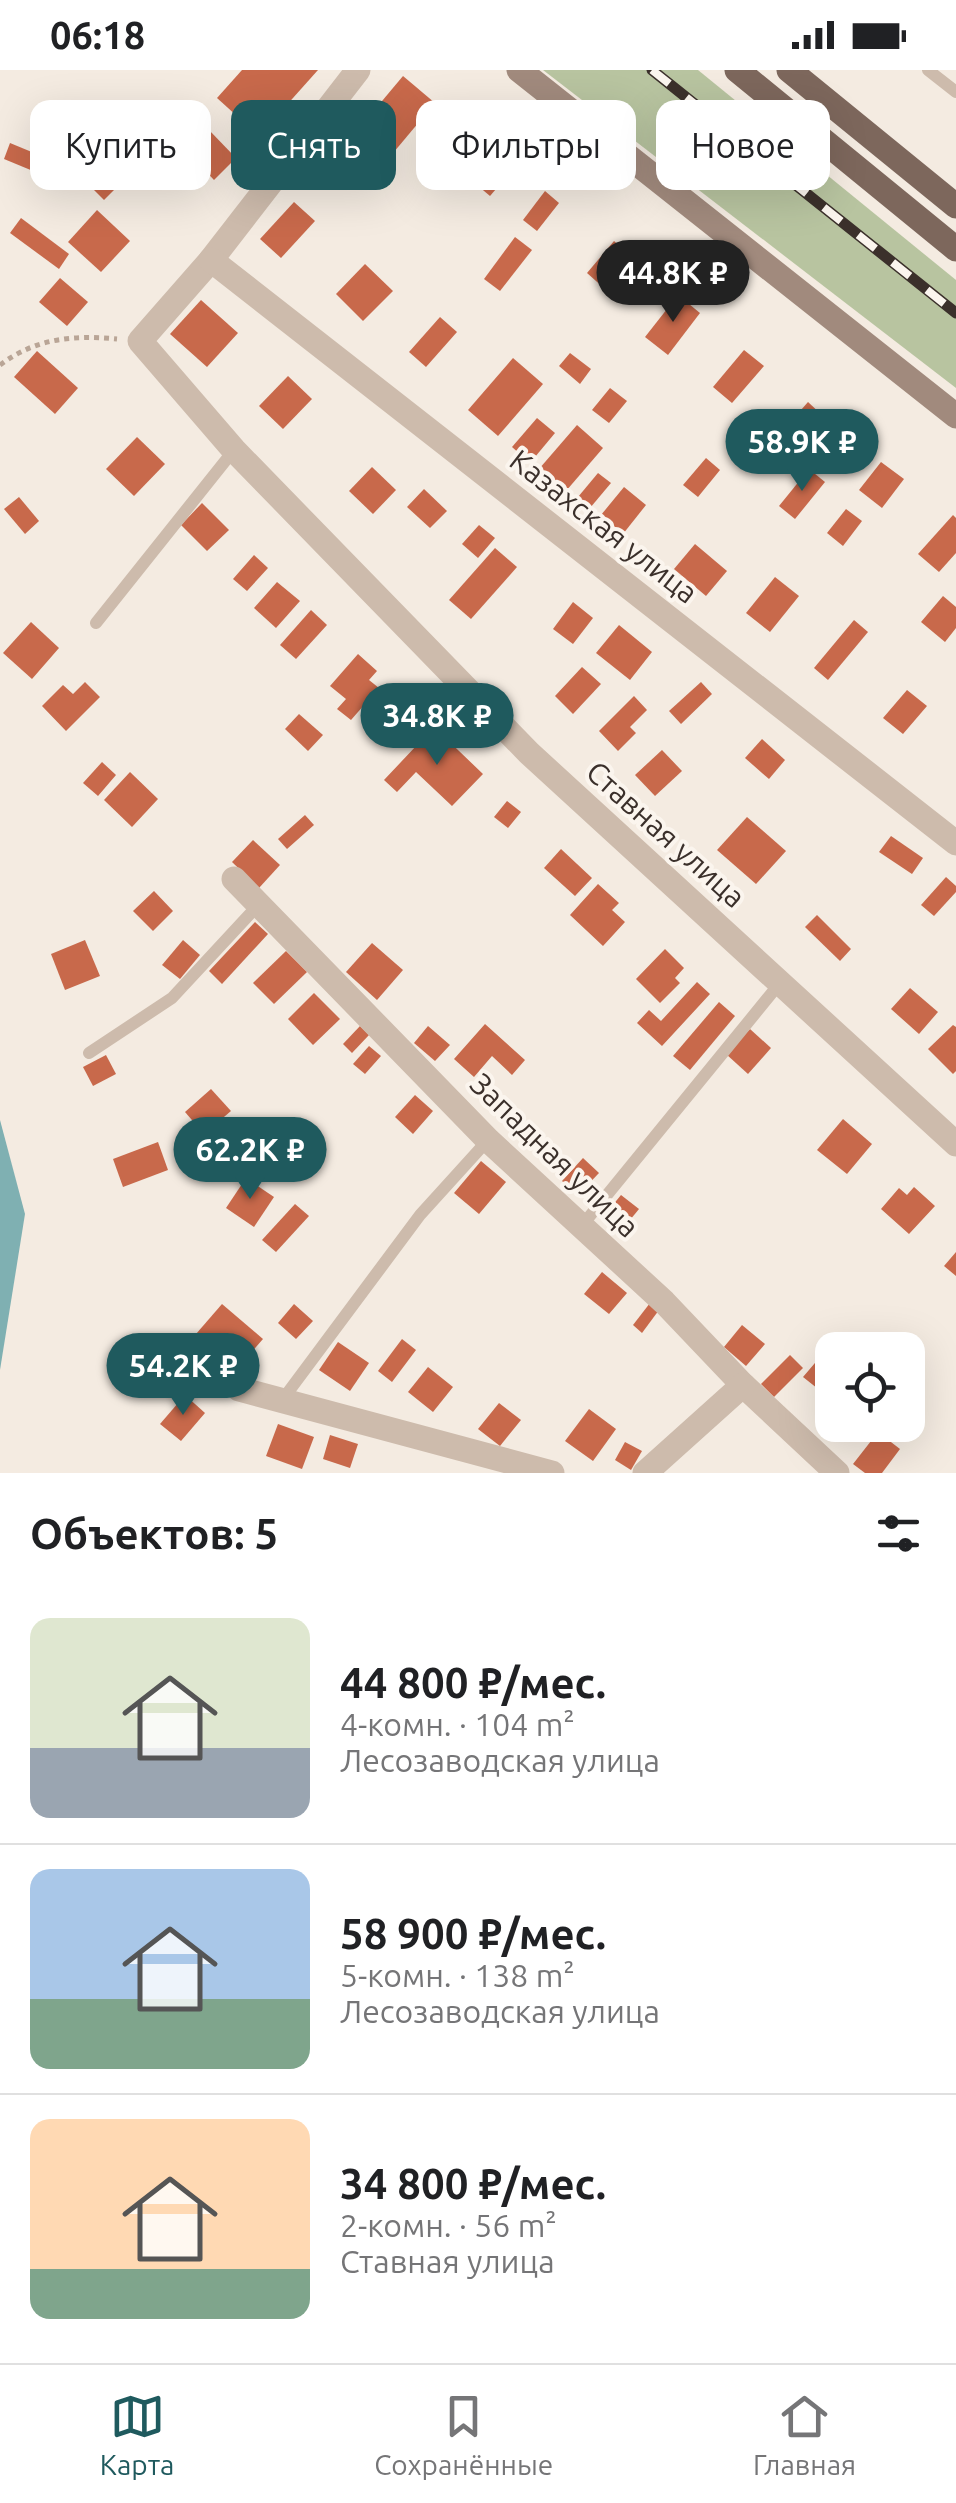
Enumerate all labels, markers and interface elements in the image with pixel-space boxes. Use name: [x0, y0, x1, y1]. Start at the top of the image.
text: 06:18: [50, 14, 145, 56]
chip: Купить: [30, 100, 211, 190]
chip: Снять: [231, 100, 396, 190]
chip: Фильтры: [416, 100, 636, 190]
chip: Новое: [656, 100, 830, 190]
pin: 44.8K ₽: [581, 240, 765, 325]
text: 44.8K ₽: [619, 254, 727, 290]
pin: 58.9K ₽: [710, 409, 894, 494]
text: 58.9K ₽: [748, 423, 856, 459]
street label: Казахская улица: [504, 442, 704, 610]
pin: 34.8K ₽: [345, 683, 529, 768]
text: 34.8K ₽: [383, 697, 491, 733]
street label: Ставная улица: [580, 754, 752, 914]
street label: Западная улица: [464, 1066, 646, 1244]
pin: 62.2K ₽: [158, 1117, 342, 1202]
text: 62.2K ₽: [196, 1131, 304, 1167]
map controls: [815, 1332, 925, 1442]
button: locate: [815, 1332, 925, 1442]
pin: 54.2K ₽: [91, 1333, 275, 1418]
text: 54.2K ₽: [129, 1347, 237, 1383]
icon: filters: [871, 1506, 926, 1561]
text: Объектов: 5: [30, 1510, 278, 1557]
icon: home: [110, 1658, 230, 1778]
text: 44 800 ₽/мес.: [340, 1659, 606, 1706]
text: 4-комн. · 104 m²: [340, 1706, 575, 1742]
text: Лесозаводская улица: [340, 1742, 660, 1778]
icon: home: [110, 1909, 230, 2029]
text: 58 900 ₽/мес.: [340, 1910, 606, 1957]
text: 5-комн. · 138 m²: [340, 1957, 575, 1993]
text: Лесозаводская улица: [340, 1993, 660, 2029]
icon: home: [110, 2159, 230, 2279]
text: 34 800 ₽/мес.: [340, 2160, 606, 2207]
text: 2-комн. · 56 m²: [340, 2207, 557, 2243]
text: Ставная улица: [340, 2243, 555, 2279]
tab: Карта: [100, 2389, 174, 2480]
tab: Сохранённые: [374, 2389, 553, 2480]
tab: Главная: [753, 2389, 856, 2480]

